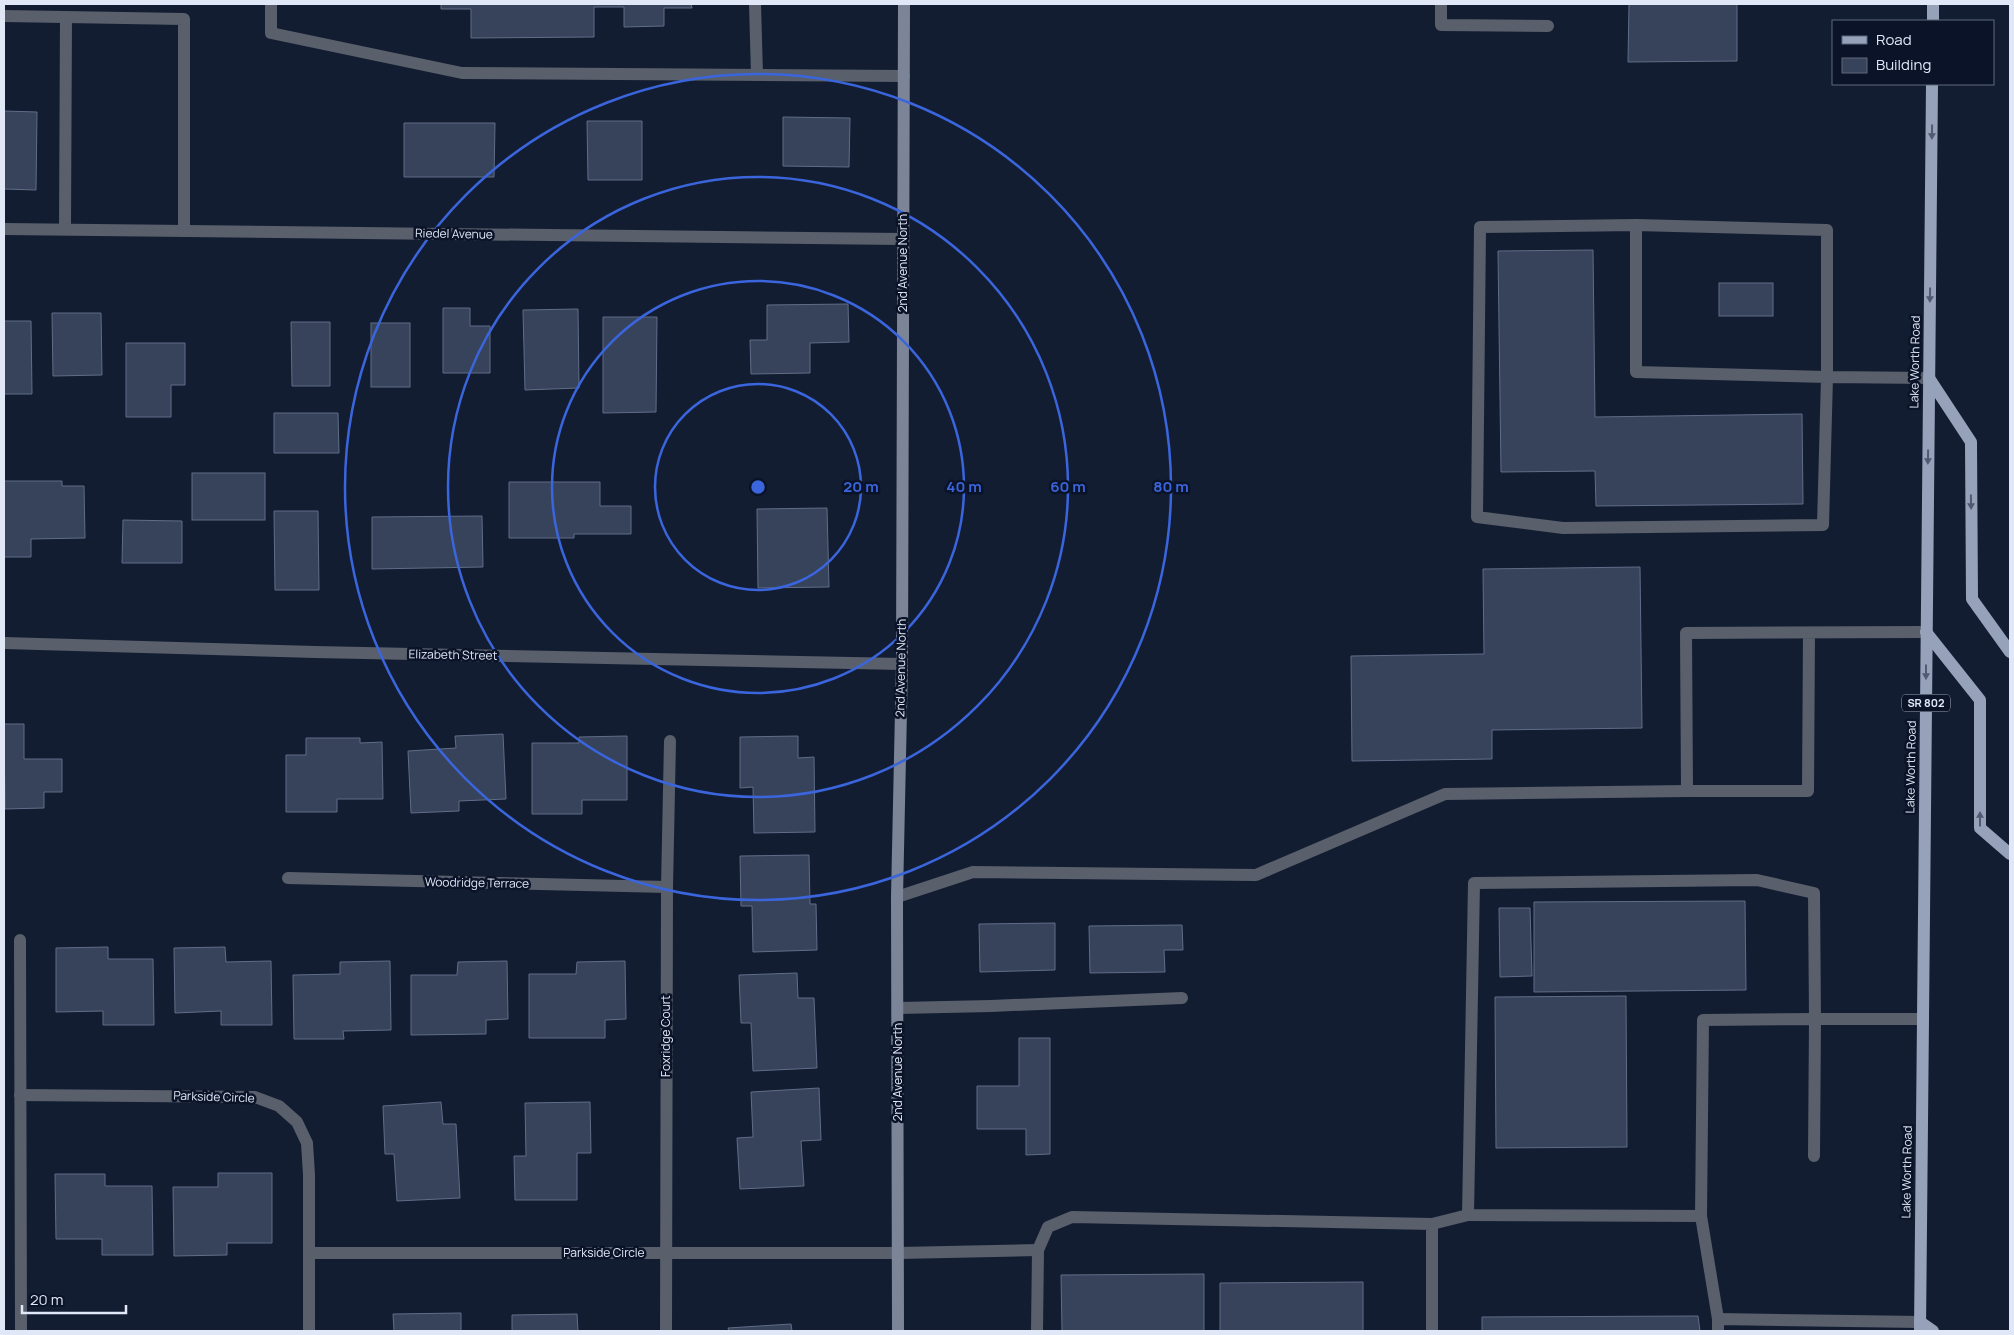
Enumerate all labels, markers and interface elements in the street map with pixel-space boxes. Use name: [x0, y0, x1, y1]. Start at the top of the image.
legend: [1832, 20, 1994, 85]
text: Road: [1876, 29, 1912, 50]
text: Building: [1876, 54, 1931, 75]
one-way arrow: [1928, 125, 1936, 141]
street label: 2nd Avenue North: [894, 214, 911, 312]
street label: Riedel Avenue: [415, 224, 493, 243]
one-way arrow: [1926, 287, 1934, 303]
street label: Lake Worth Road: [1905, 315, 1924, 409]
one-way arrow: [1924, 450, 1932, 466]
text: 20 m: [843, 476, 879, 497]
text: 40 m: [946, 476, 982, 497]
text: 60 m: [1050, 476, 1086, 497]
text: 80 m: [1153, 476, 1189, 497]
centre of rings: [749, 478, 767, 496]
one-way arrow: [1967, 494, 1975, 510]
street label: 2nd Avenue North: [891, 619, 910, 717]
street label: Elizabeth Street: [408, 645, 498, 664]
one-way arrow: [1922, 665, 1930, 681]
road number: SR 802: [1902, 694, 1950, 711]
street label: Lake Worth Road: [1901, 720, 1920, 814]
one-way arrow: [1976, 811, 1984, 827]
street label: Woodridge Terrace: [425, 873, 529, 892]
street label: Foxridge Court: [657, 995, 674, 1077]
street label: 2nd Avenue North: [889, 1023, 906, 1121]
street label: Parkside Circle: [173, 1087, 255, 1106]
street label: Lake Worth Road: [1897, 1125, 1916, 1219]
street label: Parkside Circle: [563, 1244, 645, 1261]
scale bar: [22, 1282, 126, 1314]
text: 20 m: [30, 1289, 63, 1310]

